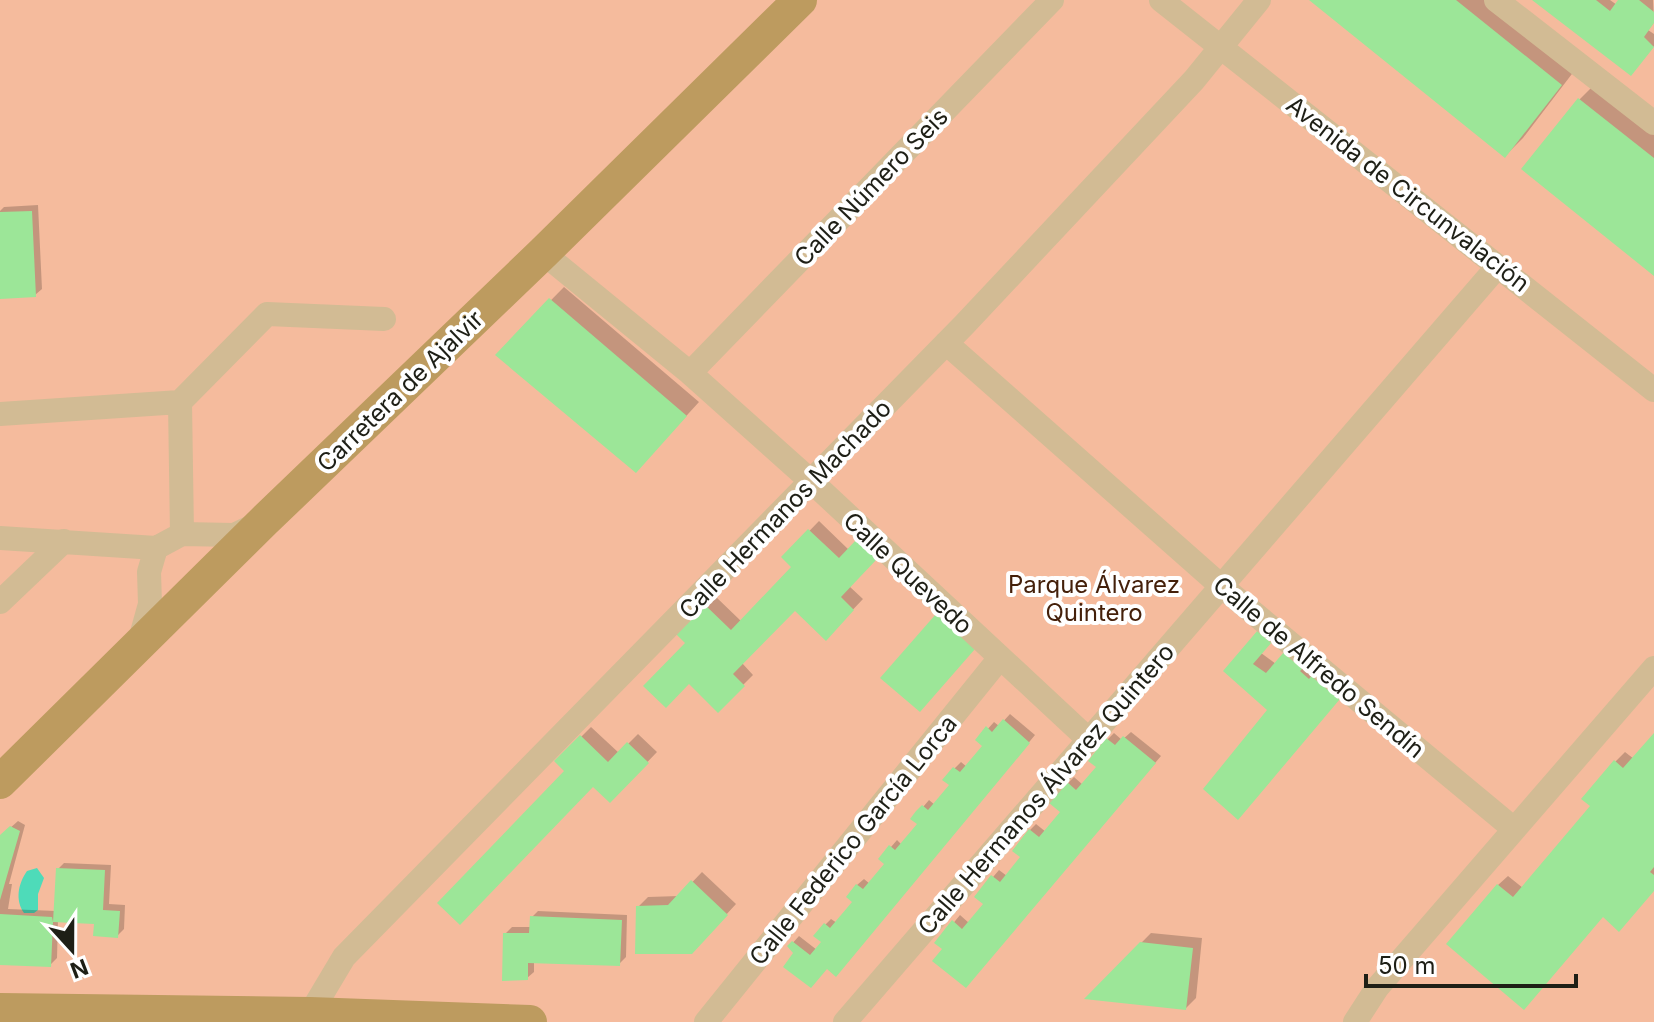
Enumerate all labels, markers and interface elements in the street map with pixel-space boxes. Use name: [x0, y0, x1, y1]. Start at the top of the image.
street label: Avenida de Circunvalación: [1281, 90, 1535, 298]
street label: Calle Número Seis: [788, 102, 954, 272]
street label: Carretera de Ajalvir: [311, 304, 489, 478]
street label: Calle Hermanos Machado: [673, 394, 897, 624]
street label: Calle Quevedo: [838, 506, 978, 640]
park label: Parque Álvarez Quintero: [1008, 569, 1180, 627]
street label: Calle de Alfredo Sendín: [1207, 570, 1431, 764]
street label: Calle Hermanos Álvarez Quintero: [911, 637, 1180, 940]
street label: Calle Federico García Lorca: [743, 709, 963, 971]
north arrow: [32, 910, 112, 990]
scale bar: [1366, 938, 1576, 988]
text: 50 m: [1378, 951, 1436, 980]
text: N: [67, 954, 92, 984]

